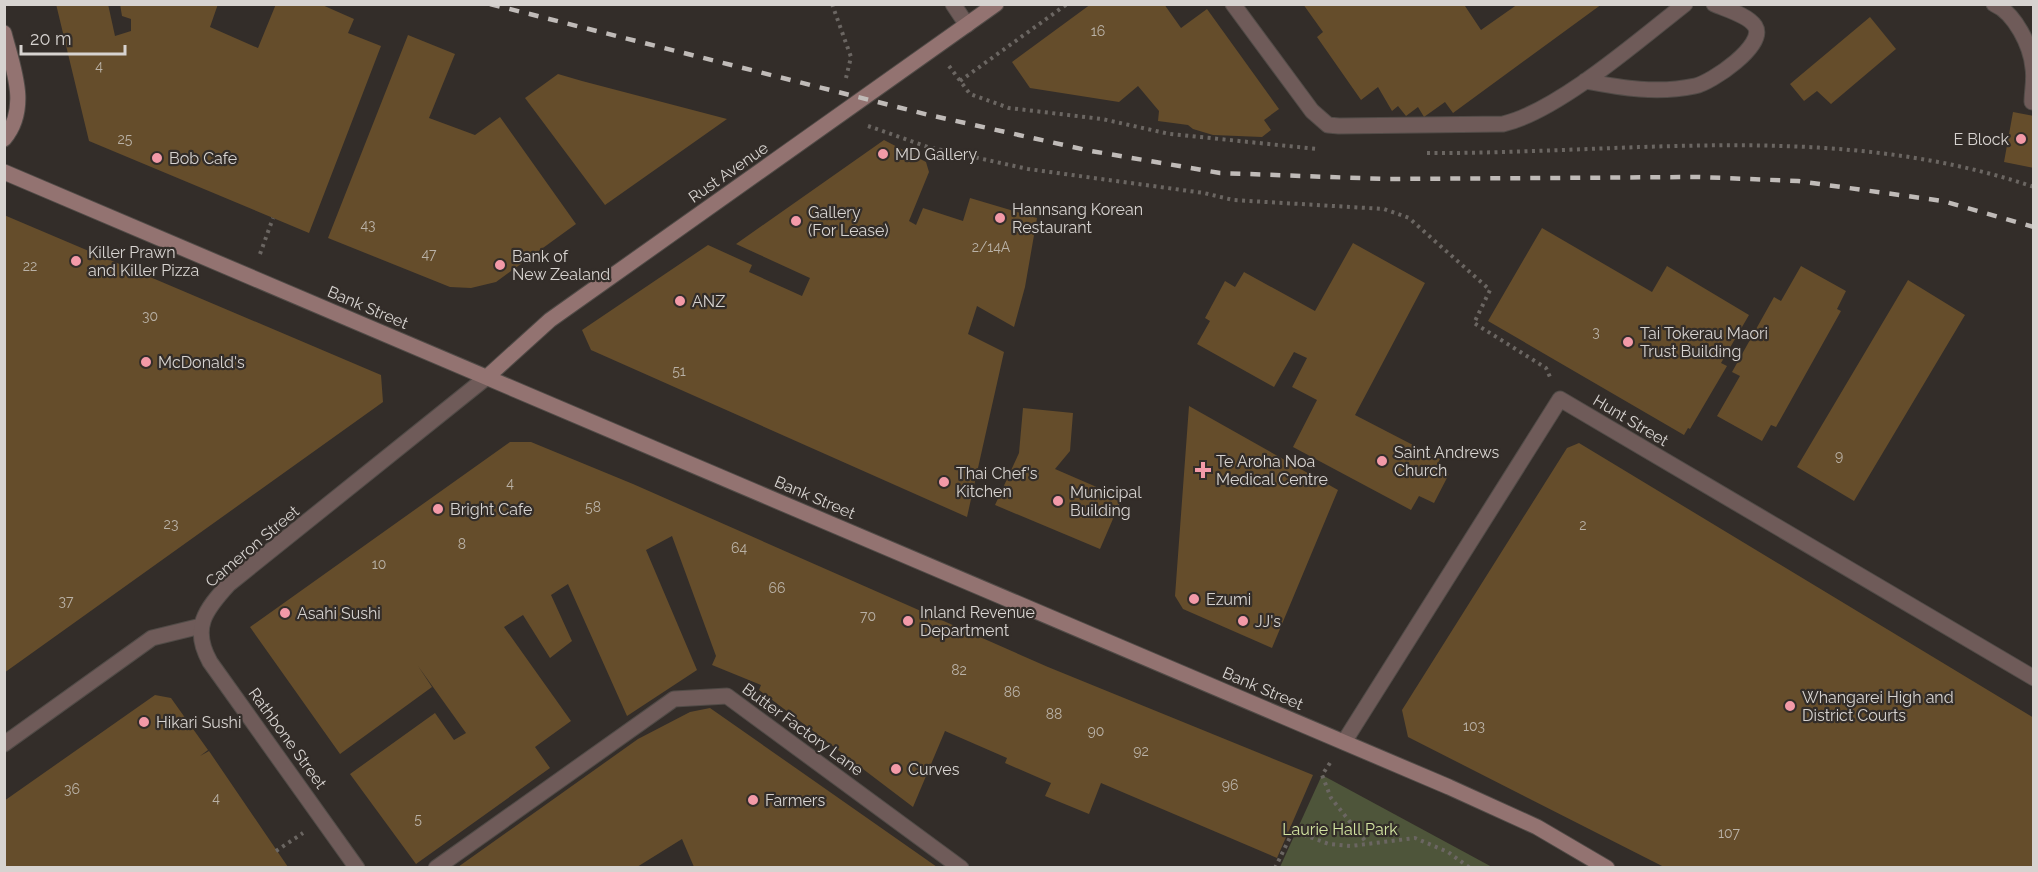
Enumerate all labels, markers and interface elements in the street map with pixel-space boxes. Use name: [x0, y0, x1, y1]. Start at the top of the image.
scale bar: [21, 18, 124, 56]
house number: 16: [1091, 23, 1105, 39]
text: 20 m: [30, 28, 72, 49]
house number: 4: [95, 58, 103, 74]
place label: E Block: [1953, 130, 2010, 149]
house number: 25: [118, 131, 133, 147]
marker: E Block: [2014, 132, 2028, 146]
street label: Rust Avenue: [685, 138, 772, 207]
place label: MD Gallery: [895, 145, 977, 164]
marker: MD Gallery: [876, 147, 890, 161]
place label: Bob Cafe: [169, 149, 237, 168]
marker: Bob Cafe: [150, 151, 164, 165]
place label: Hannsang Korean Restaurant: [1012, 200, 1143, 237]
place label: Gallery (For Lease): [808, 203, 888, 240]
marker: Hannsang Korean Restaurant: [993, 211, 1007, 225]
marker: Gallery (For Lease): [789, 214, 803, 228]
house number: 43: [360, 217, 376, 233]
house number: 2/14A: [972, 239, 1011, 255]
place label: Killer Prawn and Killer Pizza: [88, 243, 199, 280]
house number: 47: [421, 246, 437, 262]
place label: Bank of New Zealand: [512, 247, 610, 284]
marker: Killer Prawn and Killer Pizza: [69, 254, 83, 268]
house number: 22: [23, 258, 37, 274]
marker: Bank of New Zealand: [493, 258, 507, 272]
street label: Bank Street: [325, 282, 412, 333]
place label: ANZ: [692, 292, 725, 311]
marker: ANZ: [673, 294, 687, 308]
house number: 30: [142, 308, 158, 324]
house number: 3: [1592, 324, 1600, 340]
place label: Tai Tokerau Maori Trust Building: [1640, 324, 1768, 361]
marker: Tai Tokerau Maori Trust Building: [1621, 335, 1635, 349]
place label: McDonald's: [158, 353, 245, 372]
marker: McDonald's: [139, 355, 153, 369]
house number: 51: [672, 363, 686, 379]
street label: Hunt Street: [1590, 391, 1672, 451]
place label: Saint Andrews Church: [1394, 443, 1500, 480]
house number: 9: [1835, 448, 1843, 464]
place label: Te Aroha Noa Medical Centre: [1216, 452, 1328, 489]
marker: Saint Andrews Church: [1375, 454, 1389, 468]
marker: Te Aroha Noa Medical Centre: [1194, 461, 1212, 479]
place label: Thai Chef's Kitchen: [956, 464, 1038, 501]
street label: Bank Street: [772, 472, 859, 523]
house number: 4: [506, 475, 514, 491]
marker: Thai Chef's Kitchen: [937, 475, 951, 489]
place label: Municipal Building: [1070, 483, 1142, 520]
marker: Municipal Building: [1051, 494, 1065, 508]
house number: 58: [585, 499, 601, 515]
place label: Bright Cafe: [450, 500, 532, 519]
street label: Cameron Street: [202, 501, 304, 591]
marker: Bright Cafe: [431, 502, 445, 516]
house number: 23: [164, 516, 178, 532]
house number: 2: [1579, 517, 1587, 533]
house number: 8: [458, 536, 466, 552]
house number: 64: [731, 540, 747, 556]
house number: 10: [372, 556, 386, 572]
house number: 66: [769, 580, 785, 596]
place label: Ezumi: [1206, 590, 1251, 609]
marker: Ezumi: [1187, 592, 1201, 606]
house number: 37: [59, 593, 74, 609]
place label: Inland Revenue Department: [920, 603, 1035, 640]
place label: Asahi Sushi: [297, 604, 381, 623]
marker: Asahi Sushi: [278, 606, 292, 620]
house number: 70: [860, 608, 876, 624]
place label: JJ's: [1255, 612, 1281, 631]
marker: Inland Revenue Department: [901, 614, 915, 628]
marker: JJ's: [1236, 614, 1250, 628]
house number: 82: [951, 662, 967, 678]
street label: Bank Street: [1220, 663, 1307, 714]
street label: Butter Factory Lane: [739, 679, 867, 780]
street label: Rathbone Street: [245, 684, 331, 793]
house number: 86: [1004, 684, 1020, 700]
place label: Whangarei High and District Courts: [1802, 688, 1954, 725]
marker: Whangarei High and District Courts: [1783, 699, 1797, 713]
house number: 88: [1046, 706, 1062, 722]
place label: Hikari Sushi: [156, 713, 241, 732]
marker: Hikari Sushi: [137, 715, 151, 729]
house number: 103: [1463, 718, 1485, 734]
house number: 90: [1088, 723, 1104, 739]
house number: 92: [1133, 743, 1149, 759]
place label: Curves: [908, 760, 960, 779]
marker: Curves: [889, 762, 903, 776]
house number: 96: [1222, 777, 1238, 793]
house number: 36: [64, 781, 80, 797]
house number: 4: [212, 790, 220, 806]
place label: Farmers: [765, 791, 825, 810]
marker: Farmers: [746, 793, 760, 807]
house number: 5: [414, 811, 422, 827]
park label: Laurie Hall Park: [1282, 820, 1398, 839]
house number: 107: [1718, 825, 1740, 841]

